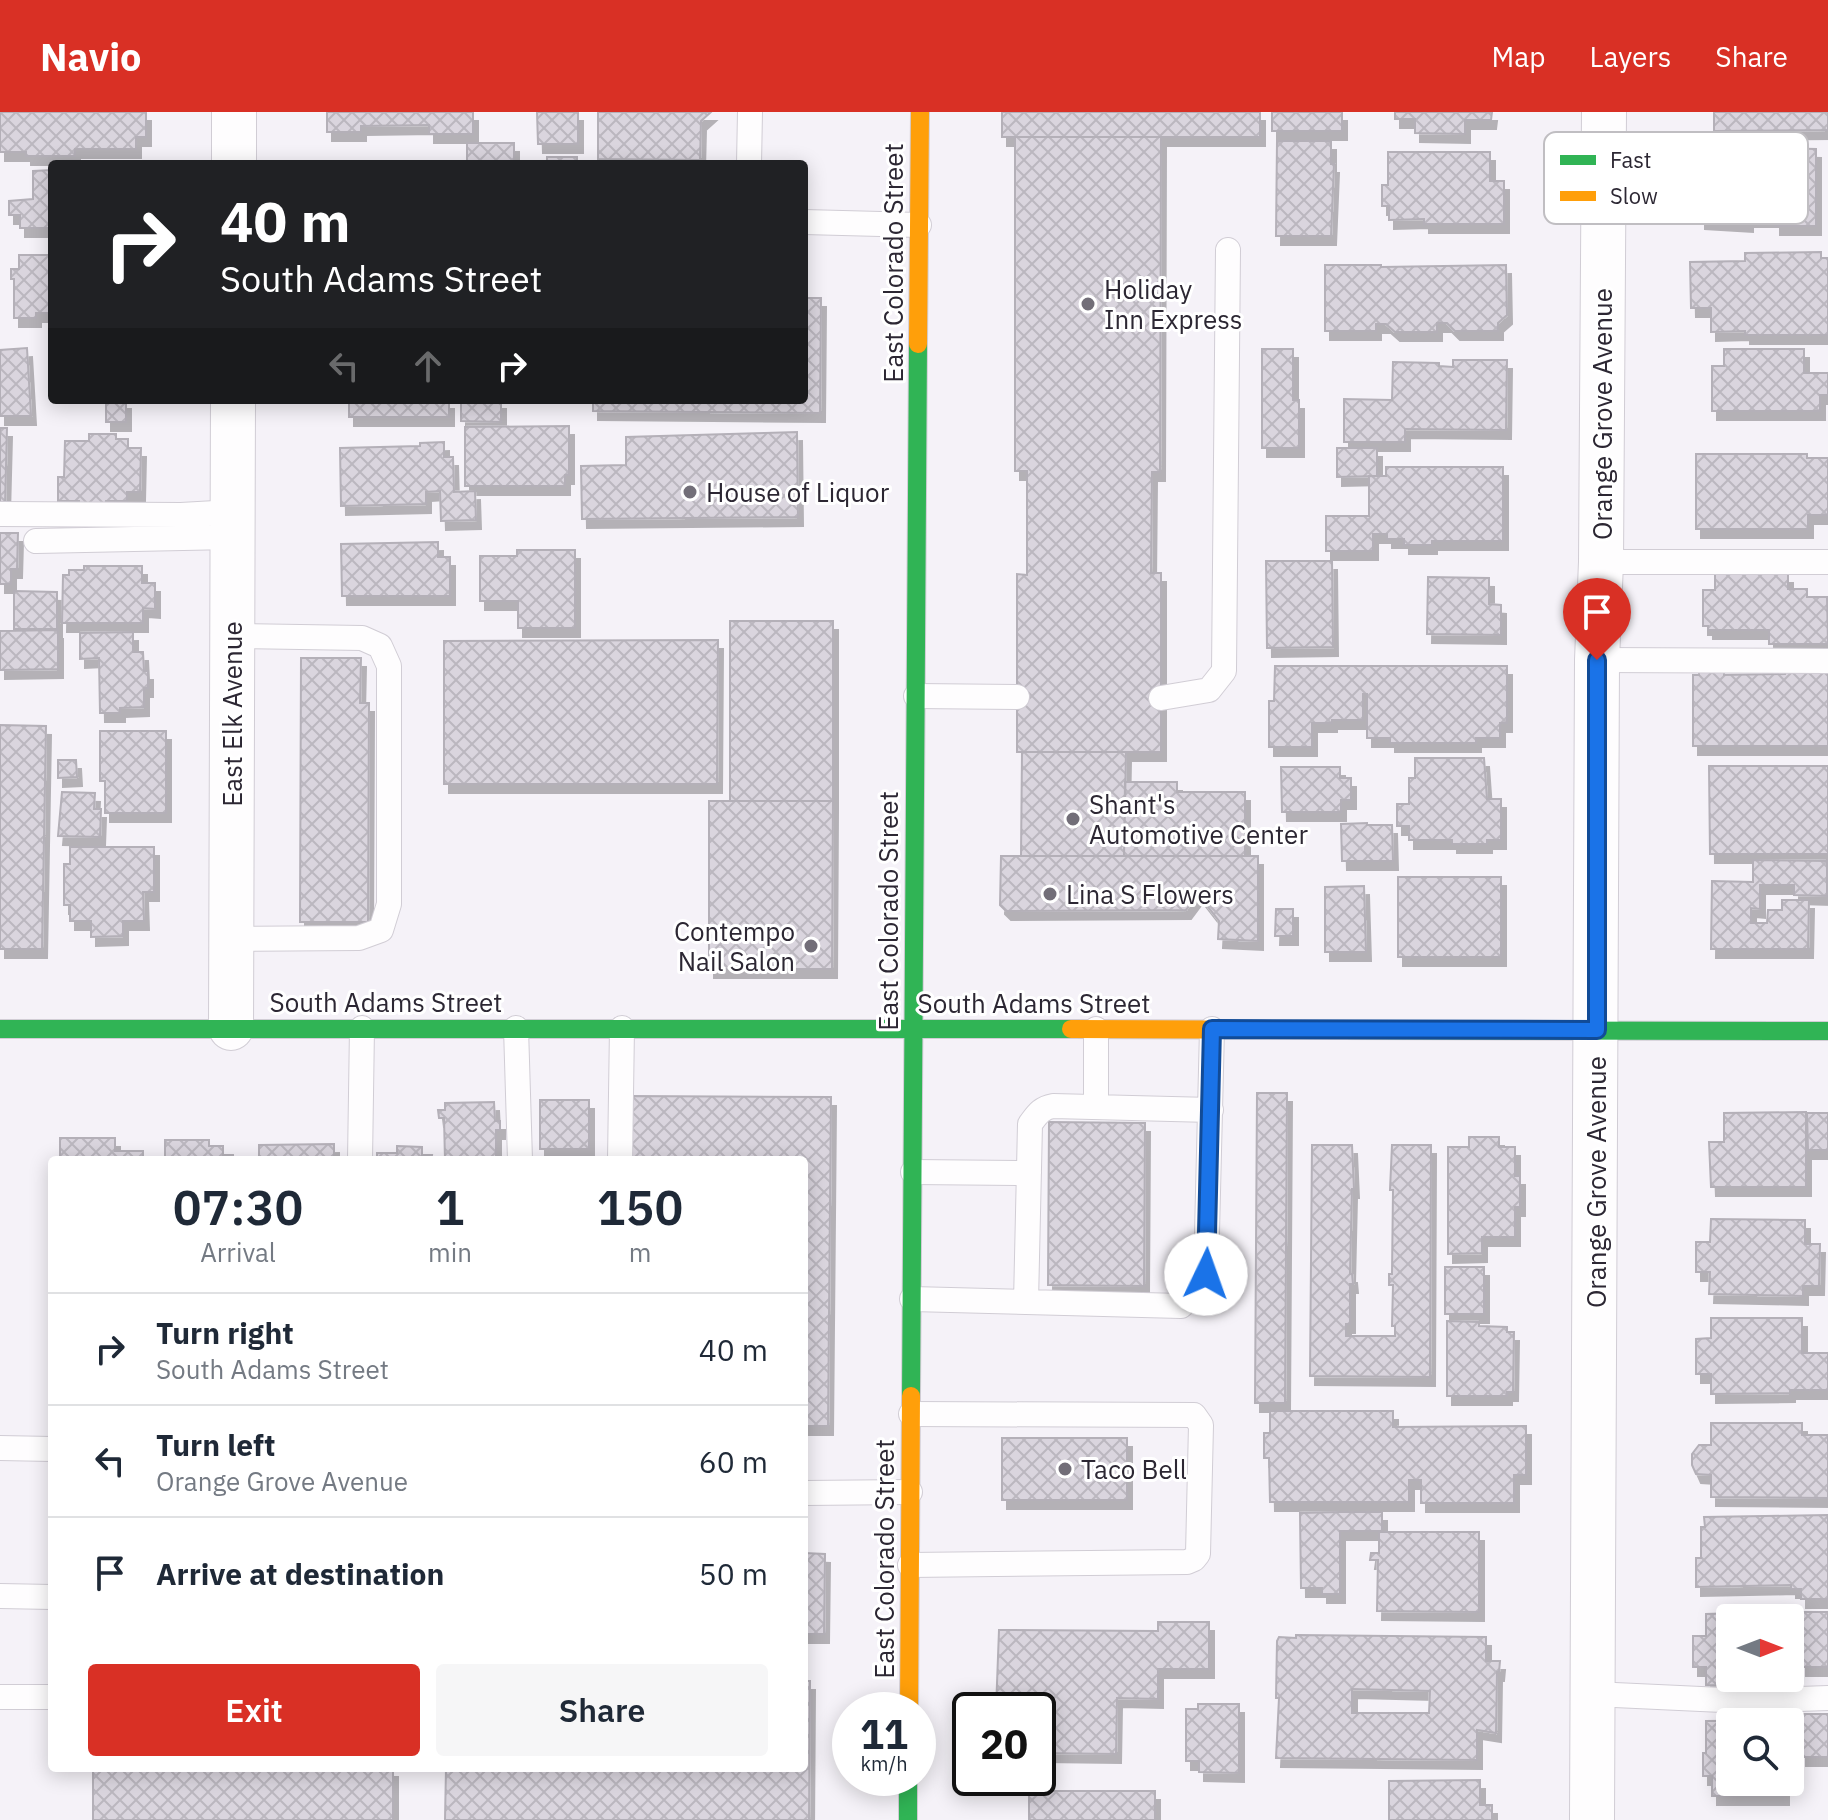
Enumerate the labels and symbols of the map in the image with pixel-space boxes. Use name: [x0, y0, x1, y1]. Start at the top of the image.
legend: [1544, 132, 1808, 224]
street label: East Colorado Street: [876, 143, 910, 383]
text: Fast: [1610, 145, 1651, 174]
text: Slow: [1610, 181, 1658, 210]
place label: Holiday Inn Express: [1104, 272, 1242, 336]
street label: Orange Grove Avenue: [1585, 288, 1619, 540]
marker: Holiday Inn Express: [1079, 295, 1097, 313]
place label: House of Liquor: [706, 475, 890, 509]
marker: House of Liquor: [681, 483, 699, 501]
pin: [1563, 578, 1631, 660]
street label: East Elk Avenue: [215, 621, 249, 807]
place label: Shant's Automotive Center: [1089, 787, 1308, 851]
street label: East Colorado Street: [871, 791, 905, 1031]
marker: Shant's Automotive Center: [1064, 810, 1082, 828]
place label: Lina S Flowers: [1066, 877, 1234, 911]
marker: Lina S Flowers: [1041, 885, 1059, 903]
place label: Contempo Nail Salon: [674, 914, 795, 978]
marker: Contempo Nail Salon: [802, 937, 820, 955]
street label: South Adams Street: [270, 985, 502, 1019]
street label: South Adams Street: [918, 986, 1150, 1020]
street label: Orange Grove Avenue: [1579, 1056, 1613, 1308]
position arrow: [1164, 1232, 1248, 1316]
street label: East Colorado Street: [867, 1439, 901, 1679]
place label: Taco Bell: [1081, 1452, 1187, 1486]
marker: Taco Bell: [1056, 1460, 1074, 1478]
north arrow: [1716, 1604, 1804, 1692]
speed limit sign: 20: [952, 1692, 1056, 1796]

